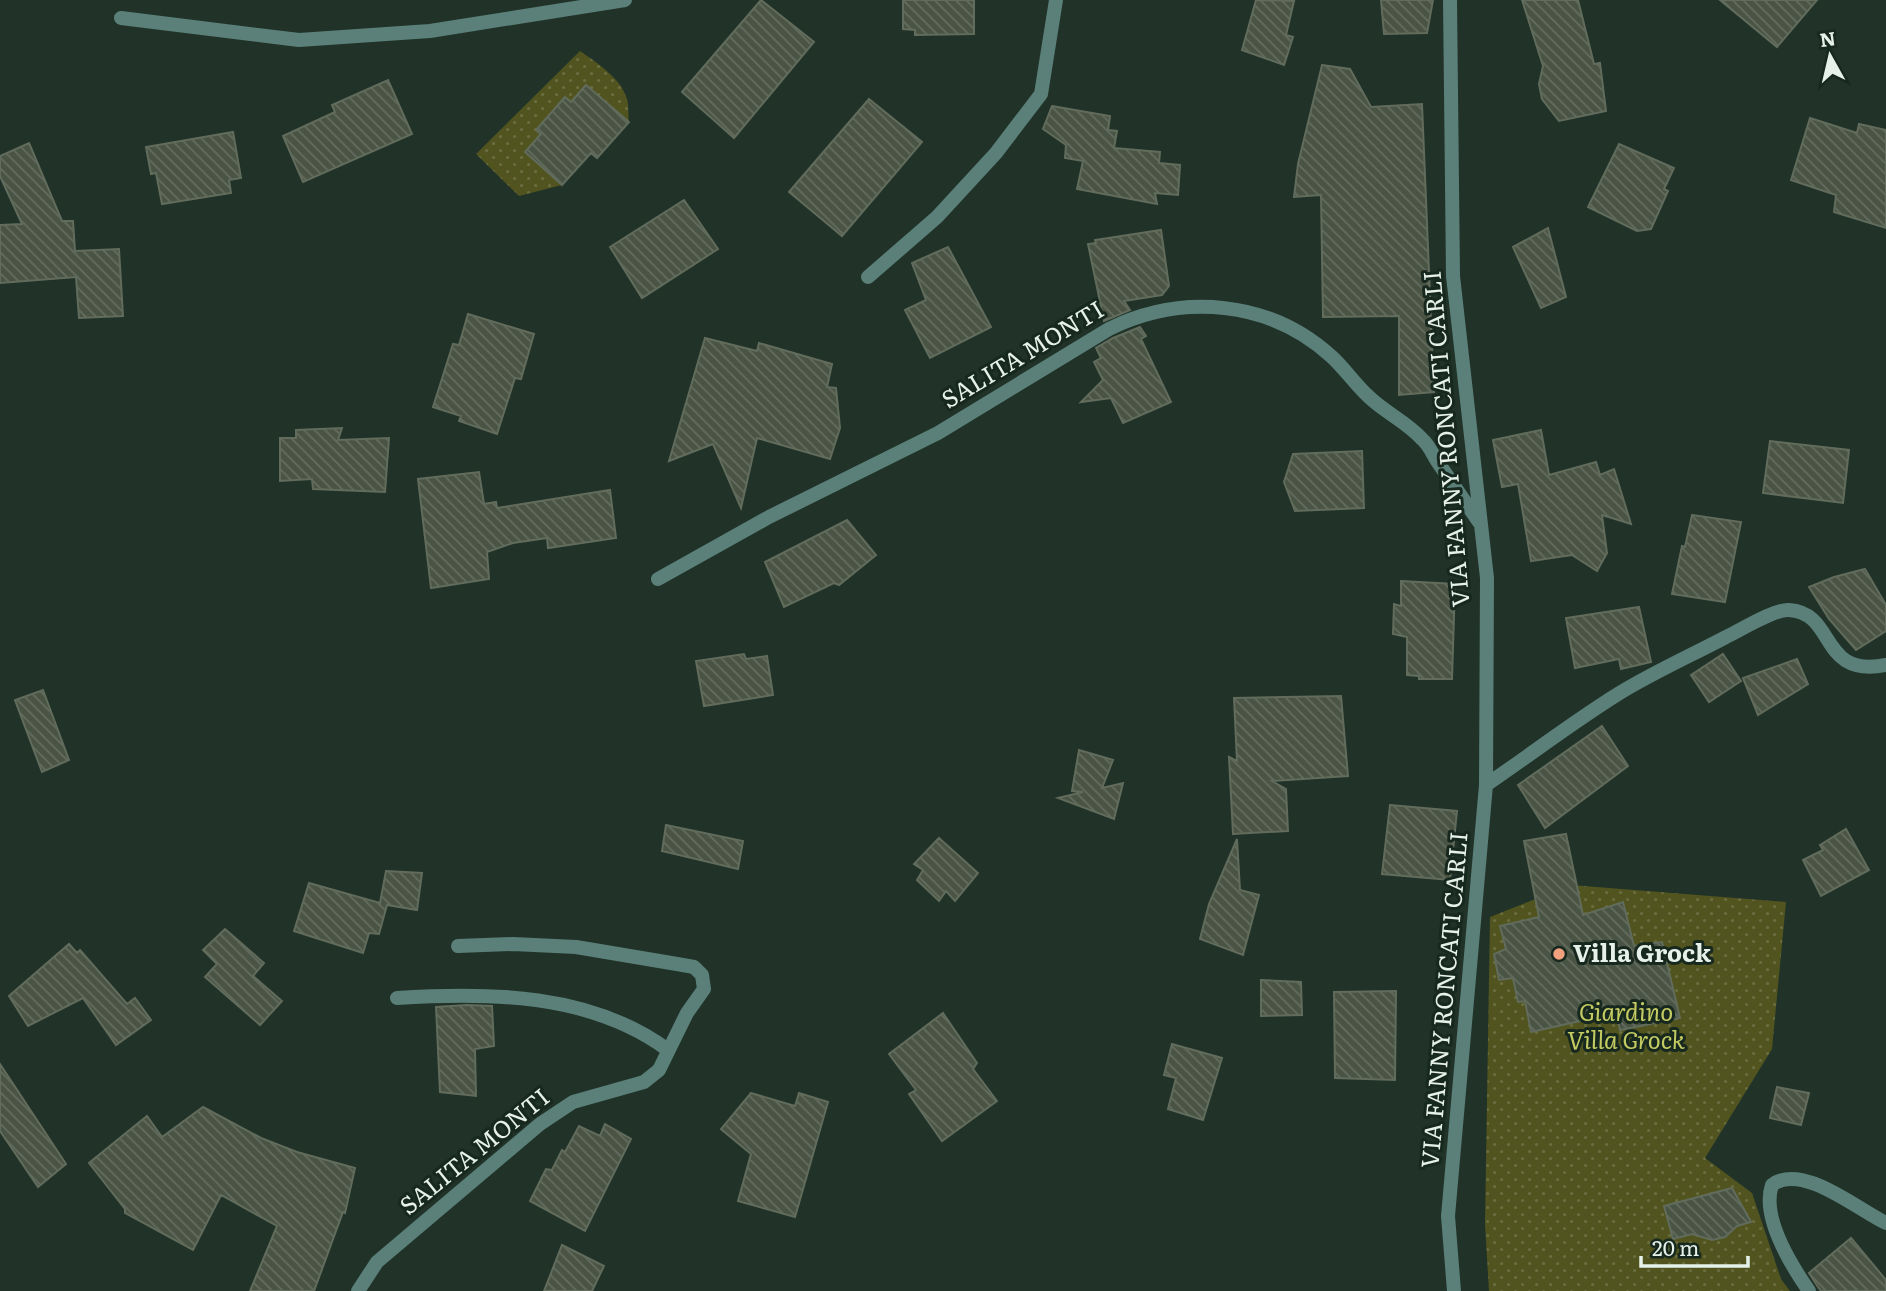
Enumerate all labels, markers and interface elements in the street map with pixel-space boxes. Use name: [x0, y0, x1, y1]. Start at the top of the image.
north arrow: [1795, 21, 1865, 91]
text: N: [1818, 23, 1837, 53]
street label: VIA FANNY RONCATI CARLI: [1412, 270, 1477, 609]
street label: SALITA MONTI: [934, 291, 1109, 415]
street label: VIA FANNY RONCATI CARLI: [1410, 830, 1475, 1169]
place label: Villa Grock: [1573, 934, 1712, 969]
marker: Villa Grock: [1551, 946, 1567, 962]
park label: Giardino Villa Grock: [1567, 993, 1686, 1056]
street label: SALITA MONTI: [391, 1079, 556, 1221]
scale bar: [1641, 1224, 1748, 1268]
text: 20 m: [1652, 1231, 1699, 1262]

